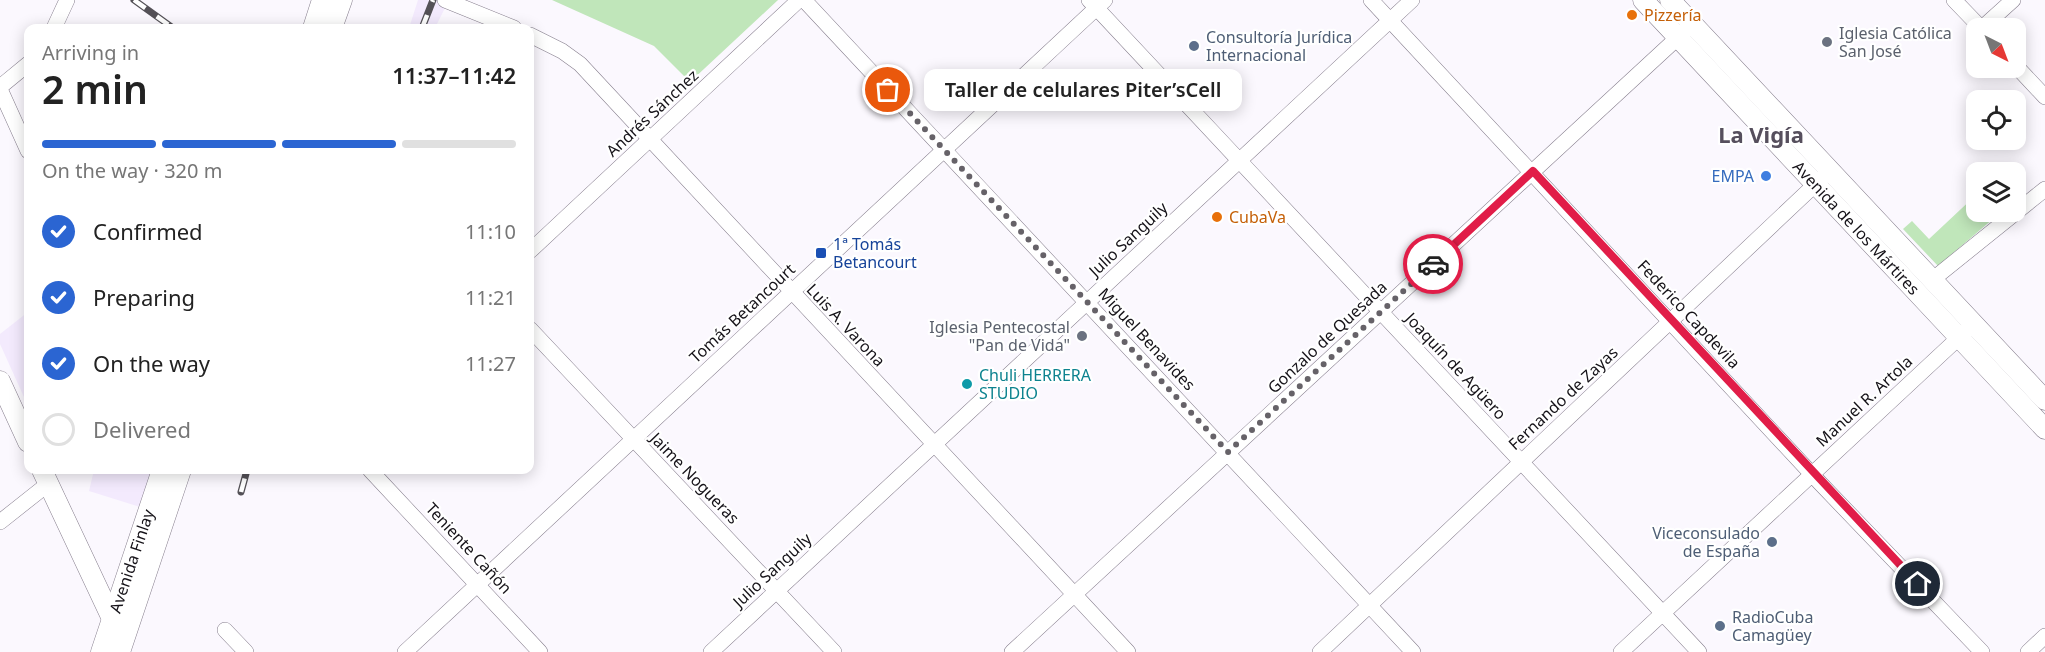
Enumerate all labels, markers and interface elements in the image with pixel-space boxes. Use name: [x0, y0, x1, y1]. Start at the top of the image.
place label: Pizzería: [1644, 4, 1702, 26]
marker: Pizzería: [1625, 8, 1639, 22]
north arrow: [1966, 18, 2026, 78]
map controls: [1966, 18, 2026, 222]
place label: Iglesia Católica San José: [1839, 22, 1952, 62]
place label: Consultoría Jurídica Internacional: [1206, 26, 1352, 66]
marker: Iglesia Católica San José: [1820, 35, 1834, 49]
text: Arriving in: [42, 39, 139, 66]
marker: Consultoría Jurídica Internacional: [1187, 39, 1201, 53]
text: 11:37–11:42: [392, 60, 516, 90]
text: 2 min: [42, 62, 148, 115]
street label: Andrés Sánchez: [601, 64, 703, 162]
pin: [862, 64, 913, 115]
callout: Taller de celulares Piter’sCell: [924, 69, 1242, 111]
icon: bag: [871, 73, 904, 106]
text: Taller de celulares Piter’sCell: [945, 76, 1221, 103]
button: locate: [1966, 90, 2026, 150]
district label: La Vigía: [1718, 119, 1804, 149]
street label: Avenida de los Mártires: [1788, 156, 1925, 299]
text: On the way · 320 m: [42, 157, 222, 184]
button: layers: [1966, 162, 2026, 222]
place label: EMPA: [1711, 165, 1755, 187]
marker: EMPA: [1759, 169, 1773, 183]
street label: Julio Sanguily: [1082, 196, 1173, 283]
place label: CubaVa: [1229, 206, 1286, 228]
marker: CubaVa: [1210, 210, 1224, 224]
icon: check: [42, 215, 75, 248]
text: Confirmed: [93, 216, 203, 246]
text: 11:10: [465, 218, 516, 245]
place label: 1ª Tomás Betancourt: [833, 233, 917, 273]
courier: [1403, 234, 1463, 294]
marker: 1ª Tomás Betancourt: [814, 246, 828, 260]
icon: car: [1417, 248, 1450, 281]
street label: Federico Capdevila: [1633, 255, 1745, 373]
street label: Tomás Betancourt: [684, 258, 800, 368]
street label: Gonzalo de Quesada: [1263, 276, 1391, 398]
street label: Luis A. Varona: [802, 279, 890, 371]
icon: check: [42, 281, 75, 314]
text: Preparing: [93, 282, 195, 312]
street label: Miguel Benavides: [1094, 283, 1200, 395]
text: 11:21: [465, 284, 516, 311]
street label: Joaquín de Agüero: [1399, 306, 1511, 424]
place label: Iglesia Pentecostal "Pan de Vida": [929, 316, 1070, 356]
marker: Iglesia Pentecostal "Pan de Vida": [1075, 329, 1089, 343]
street label: Fernando de Zayas: [1503, 341, 1623, 455]
icon: check: [42, 347, 75, 380]
text: On the way: [93, 348, 210, 378]
text: 11:27: [465, 350, 516, 377]
street label: Manuel R. Artola: [1811, 351, 1917, 451]
place label: Chuli HERRERA STUDIO: [979, 364, 1092, 404]
marker: Chuli HERRERA STUDIO: [960, 377, 974, 391]
text: Delivered: [93, 414, 191, 444]
street label: Jaime Nogueras: [644, 426, 744, 528]
street label: Teniente Cañón: [421, 498, 517, 598]
street label: Avenida Finlay: [104, 505, 159, 616]
place label: Viceconsulado de España: [1652, 522, 1760, 562]
street label: Julio Sanguily: [726, 527, 817, 614]
marker: Viceconsulado de España: [1765, 535, 1779, 549]
pin: [1892, 558, 1943, 609]
icon: home: [1901, 567, 1934, 600]
place label: RadioCuba Camagüey: [1732, 606, 1813, 646]
marker: RadioCuba Camagüey: [1713, 619, 1727, 633]

